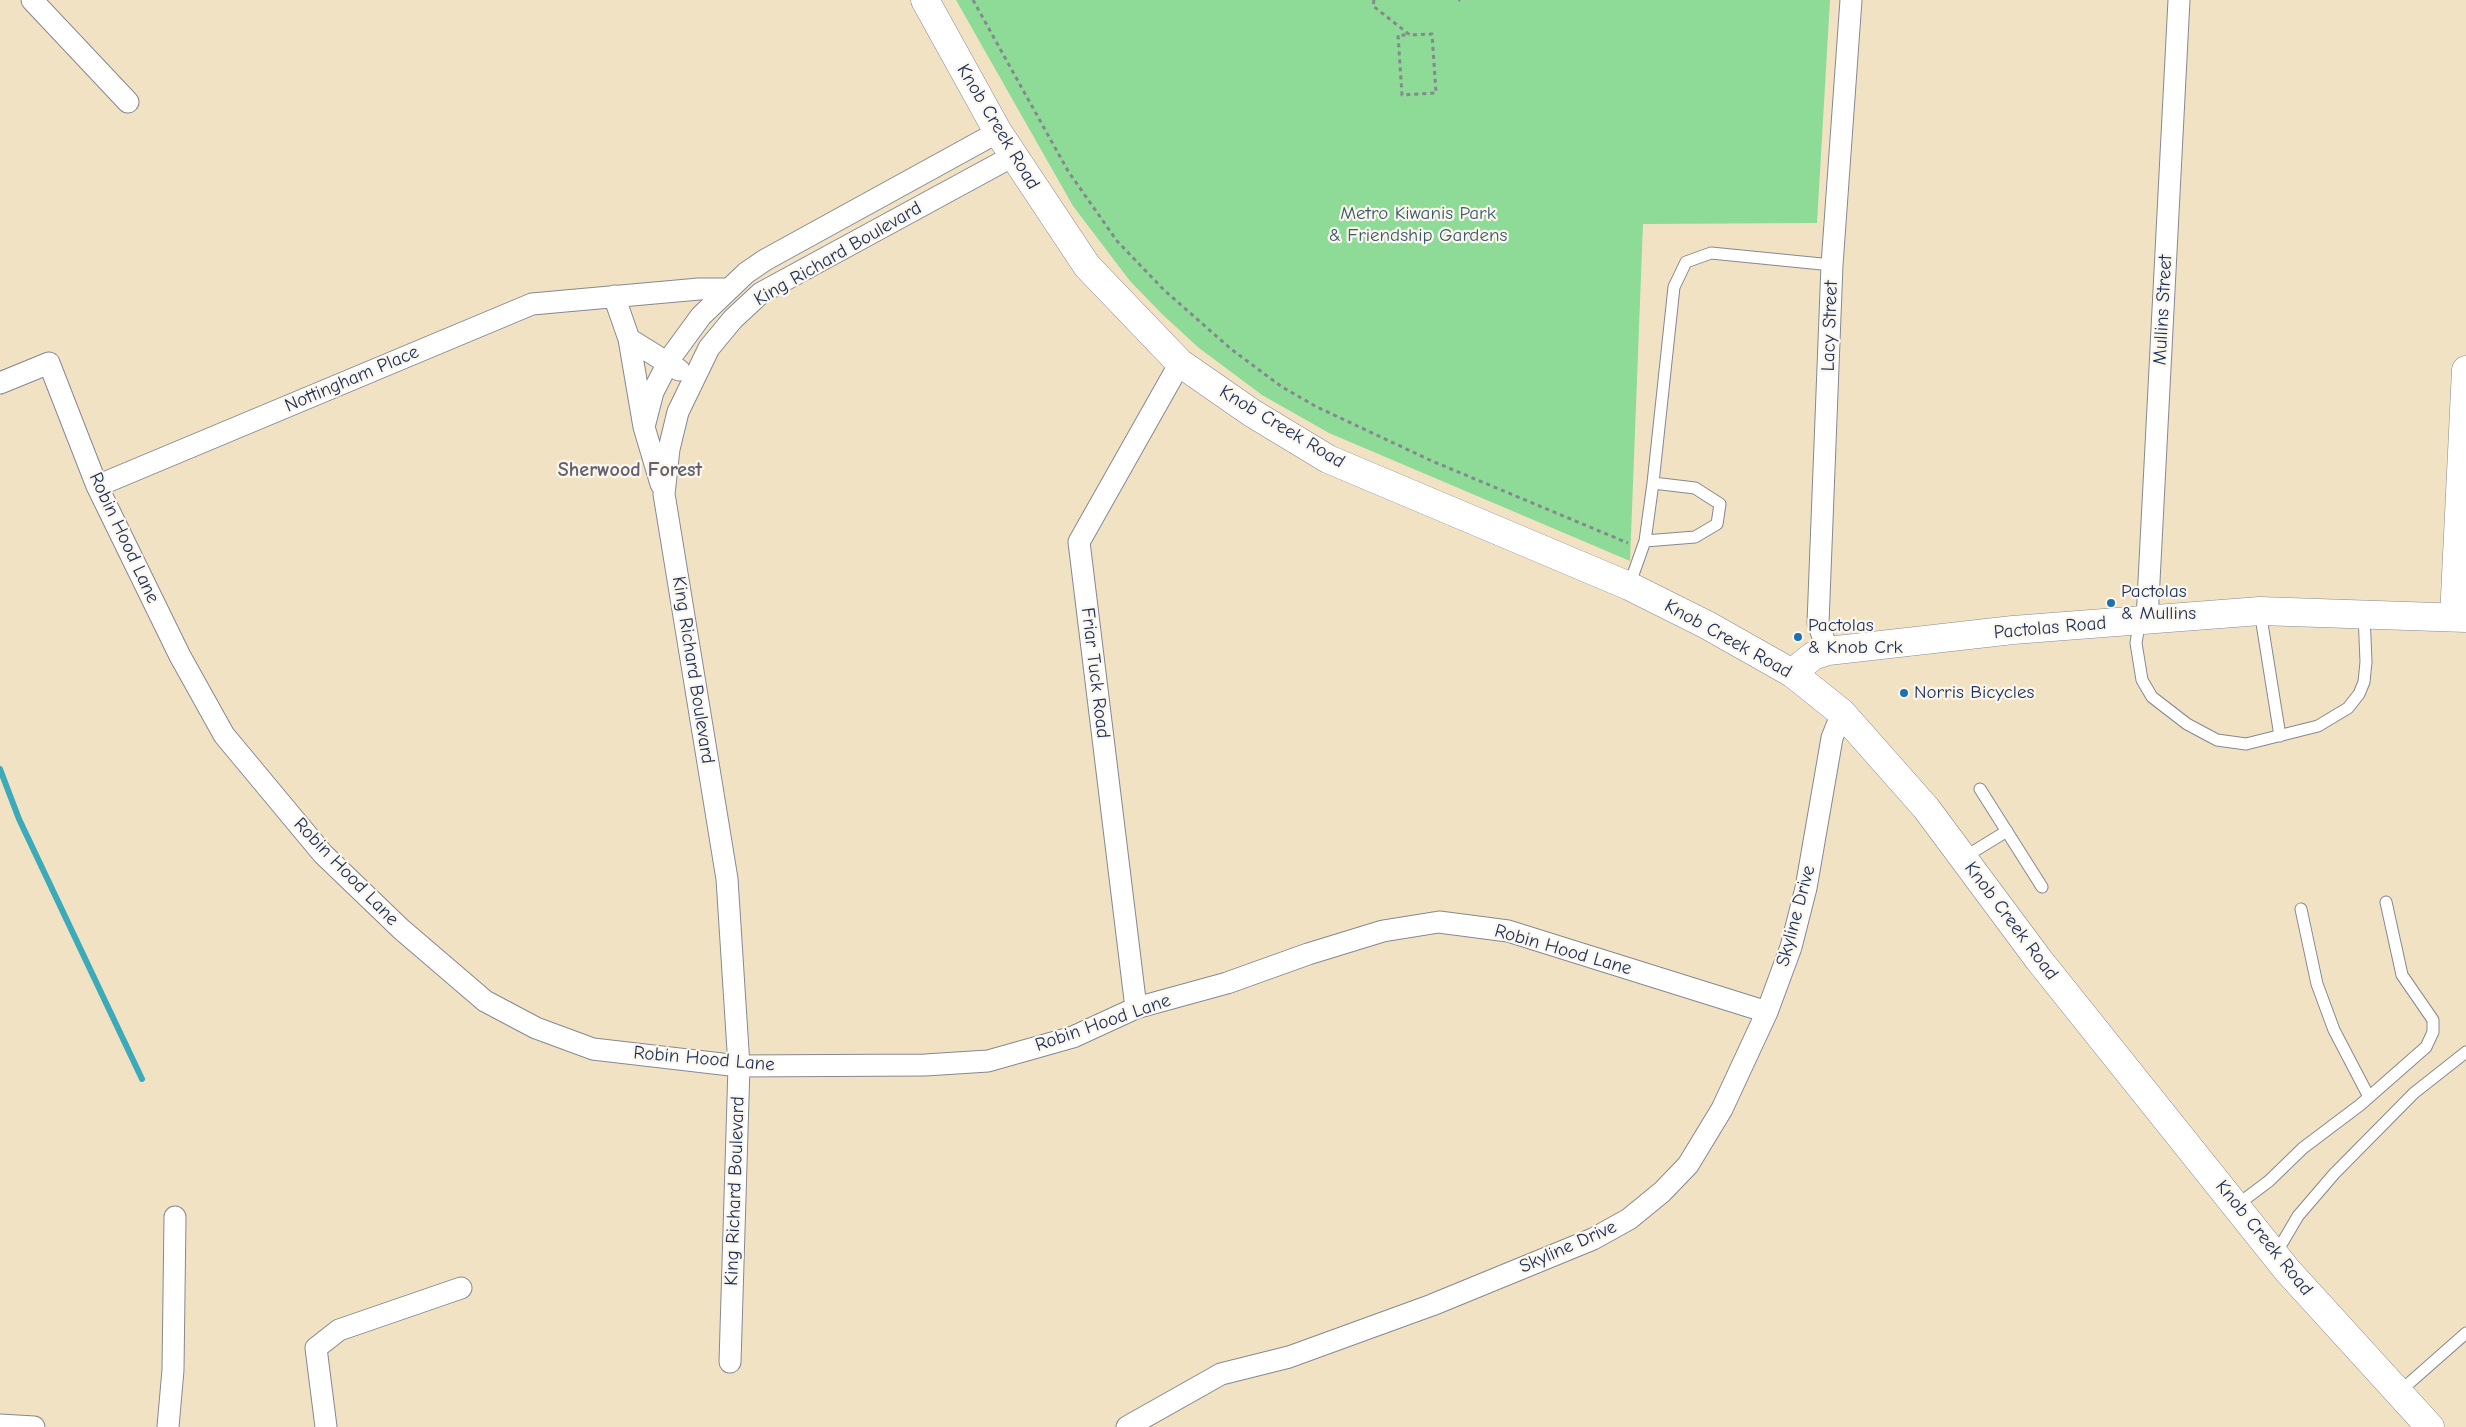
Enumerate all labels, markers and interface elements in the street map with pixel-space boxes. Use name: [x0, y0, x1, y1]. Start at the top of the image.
street label: Knob Creek Road: [952, 60, 1044, 194]
street label: King Richard Boulevard: [750, 197, 926, 311]
park label: Metro Kiwanis Park & Friendship Gardens: [1329, 203, 1507, 247]
street label: Mullins Street: [2149, 254, 2177, 366]
street label: Lacy Street: [1817, 280, 1843, 372]
street label: Nottingham Place: [282, 340, 422, 418]
street label: Knob Creek Road: [1215, 381, 1349, 473]
district label: Sherwood Forest: [558, 458, 702, 482]
street label: Robin Hood Lane: [84, 469, 164, 607]
street label: King Richard Boulevard: [667, 575, 719, 765]
place label: Pactolas & Mullins: [2121, 581, 2196, 625]
street label: Knob Creek Road: [1660, 595, 1796, 683]
marker: Pactolas & Mullins: [2105, 597, 2117, 609]
street label: Friar Tuck Road: [1076, 606, 1114, 740]
street label: Pactolas Road: [1993, 612, 2107, 644]
place label: Pactolas & Knob Crk: [1808, 615, 1903, 659]
marker: Pactolas & Knob Crk: [1792, 631, 1804, 643]
place label: Norris Bicycles: [1914, 682, 2034, 704]
marker: Norris Bicycles: [1898, 687, 1910, 699]
street label: Robin Hood Lane: [289, 813, 403, 931]
street label: Knob Creek Road: [1959, 857, 2063, 985]
street label: Skyline Drive: [1772, 863, 1820, 969]
street label: Robin Hood Lane: [1492, 920, 1634, 980]
street label: Robin Hood Lane: [1032, 989, 1174, 1057]
street label: Robin Hood Lane: [632, 1041, 776, 1077]
street label: King Richard Boulevard: [720, 1096, 750, 1286]
street label: Knob Creek Road: [2210, 1176, 2318, 1300]
street label: Skyline Drive: [1516, 1215, 1620, 1279]

